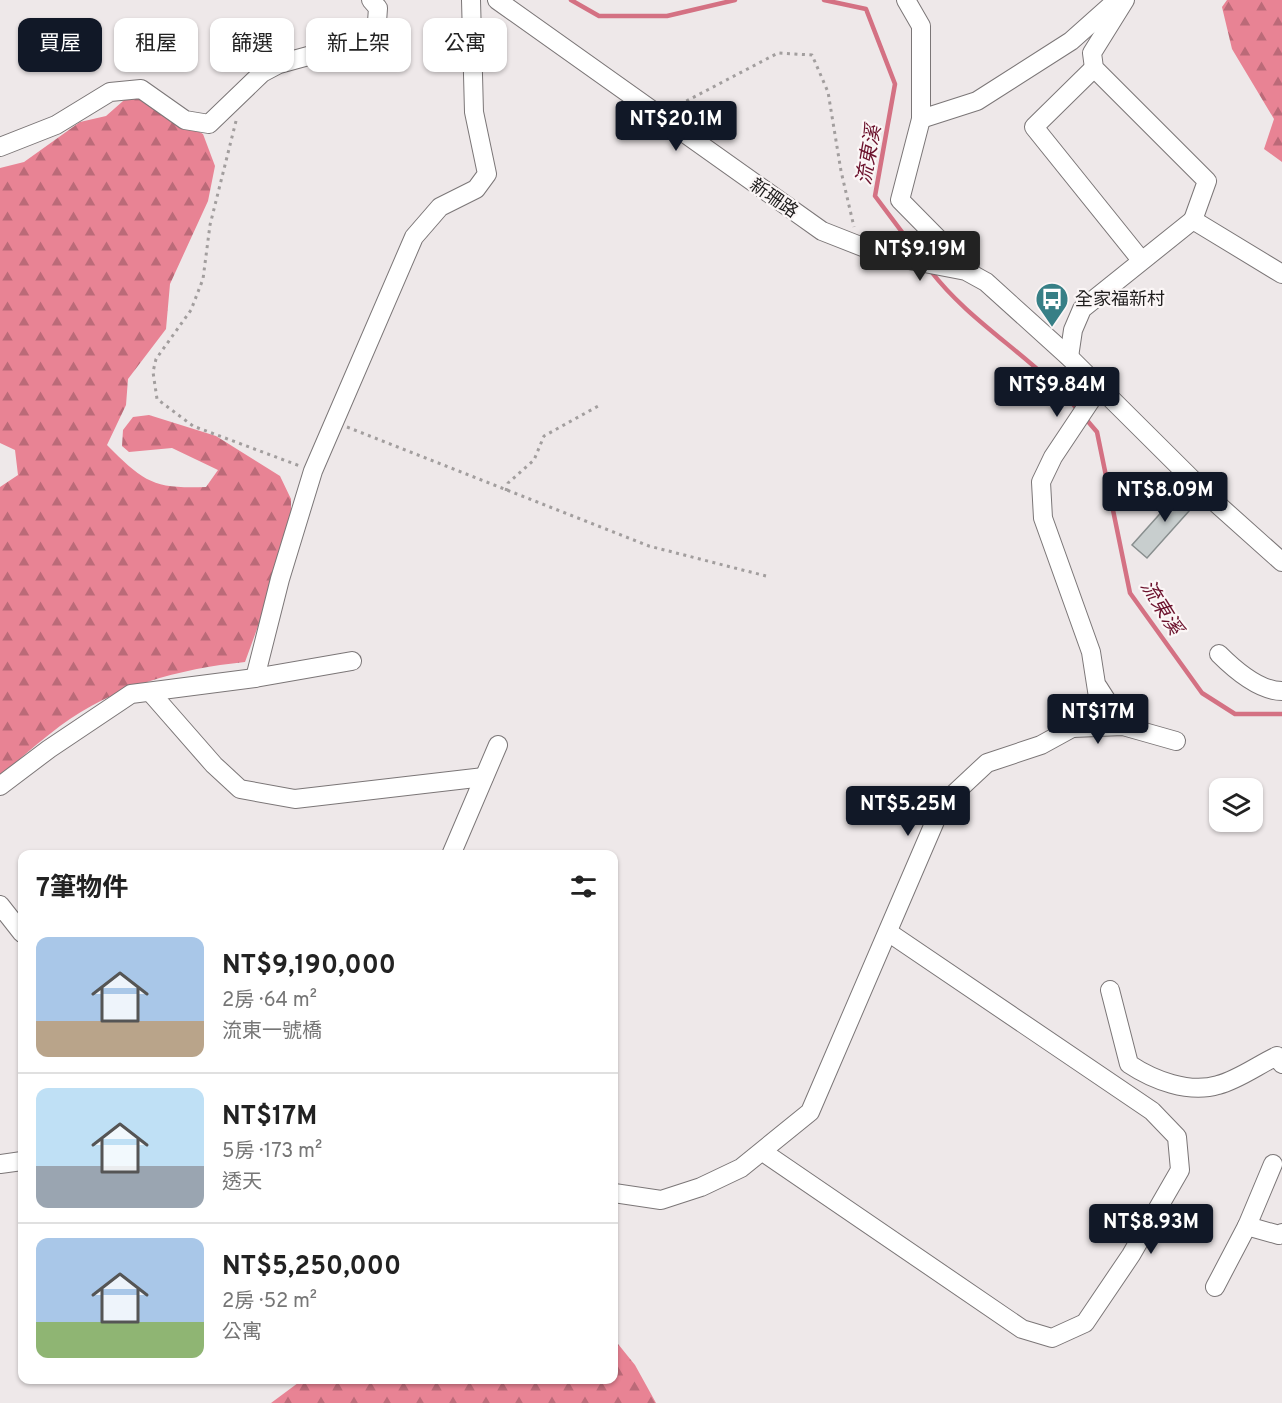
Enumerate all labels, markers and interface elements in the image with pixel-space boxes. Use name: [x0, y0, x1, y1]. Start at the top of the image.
chip: 買屋: [18, 18, 102, 72]
chip: 租屋: [114, 18, 198, 72]
chip: 篩選: [210, 18, 294, 72]
chip: 新上架: [306, 18, 411, 72]
chip: 公寓: [423, 18, 507, 72]
pin: NT$20.1M: [614, 101, 738, 152]
text: NT$20.1M: [630, 107, 722, 133]
water label: 流東溪: [852, 121, 889, 187]
street label: 新珊路: [744, 174, 802, 224]
pin: NT$9.19M: [858, 231, 982, 282]
text: NT$9.19M: [874, 237, 966, 263]
bus stop icon: 全家福新村: [1034, 281, 1070, 328]
place label: 全家福新村: [1075, 289, 1165, 312]
pin: NT$9.84M: [995, 367, 1119, 418]
text: NT$9.84M: [1008, 373, 1106, 399]
pin: NT$8.09M: [1103, 472, 1227, 523]
text: NT$8.09M: [1116, 478, 1214, 504]
water label: 流東溪: [1133, 576, 1189, 643]
pin: NT$17M: [1049, 694, 1147, 745]
text: NT$17M: [1061, 700, 1135, 726]
map controls: [1209, 778, 1263, 832]
button: layers: [1209, 778, 1263, 832]
pin: NT$5.25M: [846, 786, 970, 837]
text: NT$5.25M: [860, 792, 956, 818]
icon: filters: [567, 870, 600, 903]
text: 7筆物件: [36, 873, 128, 906]
text: NT$9,190,000: [222, 950, 396, 983]
icon: home: [84, 961, 156, 1033]
text: 2房 · 64 m²: [222, 988, 317, 1014]
text: 流東一號橋: [222, 1019, 322, 1045]
text: NT$17M: [222, 1101, 317, 1134]
icon: home: [84, 1112, 156, 1184]
text: 5房 · 173 m²: [222, 1139, 322, 1165]
text: 透天: [222, 1170, 262, 1196]
pin: NT$8.93M: [1089, 1204, 1213, 1255]
text: NT$8.93M: [1103, 1210, 1199, 1236]
text: NT$5,250,000: [222, 1251, 401, 1284]
icon: home: [84, 1262, 156, 1334]
text: 2房 · 52 m²: [222, 1289, 317, 1315]
text: 公寓: [222, 1320, 262, 1346]

